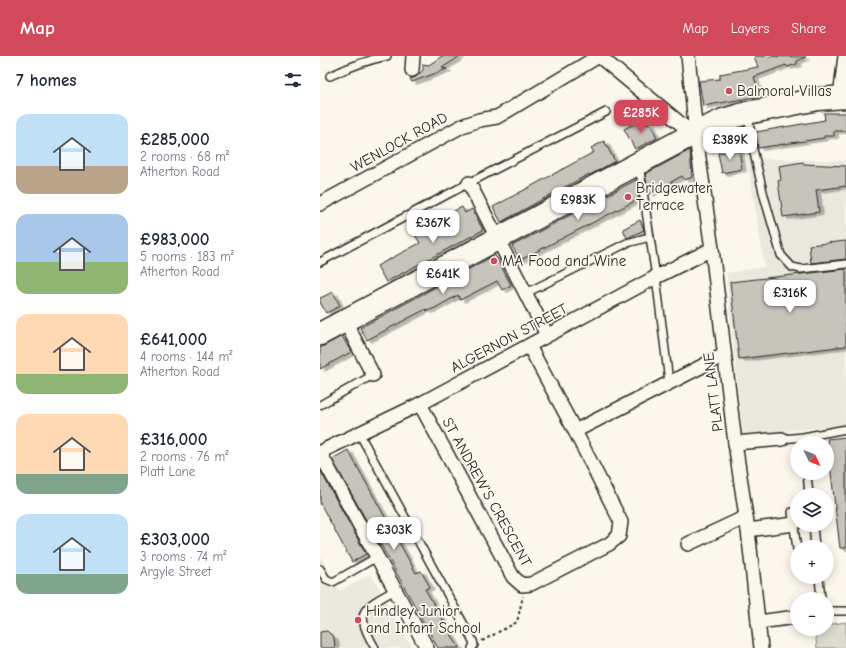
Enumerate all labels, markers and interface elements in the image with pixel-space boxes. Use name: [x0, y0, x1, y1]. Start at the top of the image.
text: Map: [20, 17, 55, 39]
text: Map: [682, 20, 709, 37]
text: Layers: [731, 20, 769, 37]
text: Share: [791, 20, 826, 37]
icon: filters: [282, 69, 304, 91]
text: 7 homes: [16, 71, 77, 90]
place label: Balmoral Villas: [737, 82, 831, 100]
marker: Balmoral Villas: [724, 86, 734, 96]
pin: £285K: [613, 100, 669, 134]
text: £285K: [623, 105, 659, 120]
street label: WENLOCK ROAD: [347, 108, 451, 176]
pin: £389K: [702, 127, 758, 161]
icon: home: [48, 130, 96, 178]
text: £285,000: [140, 130, 210, 149]
text: £389K: [712, 132, 748, 147]
text: 2 rooms · 68 m²: [140, 149, 229, 164]
text: Atherton Road: [140, 164, 220, 179]
place label: Bridgewater Terrace: [636, 179, 712, 214]
pin: £983K: [550, 187, 606, 221]
text: £983K: [560, 192, 596, 207]
marker: Bridgewater Terrace: [623, 192, 633, 202]
pin: £367K: [405, 210, 461, 244]
text: £367K: [416, 215, 450, 230]
icon: home: [48, 230, 96, 278]
text: £983,000: [140, 230, 210, 249]
text: 5 rooms · 183 m²: [140, 249, 234, 264]
place label: MA Food and Wine: [502, 252, 627, 270]
marker: MA Food and Wine: [489, 256, 499, 266]
pin: £641K: [415, 261, 471, 295]
text: Atherton Road: [140, 264, 220, 279]
text: £641K: [426, 266, 460, 281]
pin: £316K: [762, 280, 818, 314]
text: £316K: [773, 285, 807, 300]
street label: ALGERNON STREET: [447, 299, 571, 376]
icon: home: [48, 330, 96, 378]
text: £641,000: [140, 330, 207, 349]
text: 4 rooms · 144 m²: [140, 349, 233, 364]
street label: PLATT LANE: [699, 351, 727, 433]
text: Atherton Road: [140, 364, 220, 379]
street label: ST ANDREW'S CRESCENT: [438, 414, 536, 570]
icon: home: [48, 430, 96, 478]
text: £316,000: [140, 430, 208, 449]
north arrow: [790, 436, 834, 480]
map controls: [790, 436, 834, 636]
text: 2 rooms · 76 m²: [140, 449, 228, 464]
text: Platt Lane: [140, 464, 195, 479]
button: layers: [790, 488, 834, 532]
pin: £303K: [366, 517, 422, 551]
text: £303K: [376, 522, 412, 537]
icon: home: [48, 530, 96, 578]
text: £303,000: [140, 530, 210, 549]
button: +: [790, 540, 834, 584]
text: 3 rooms · 74 m²: [140, 549, 226, 564]
text: Argyle Street: [140, 564, 211, 579]
button: −: [790, 592, 834, 636]
place label: Hindley Junior and Infant School: [366, 602, 481, 637]
marker: Hindley Junior and Infant School: [353, 615, 363, 625]

